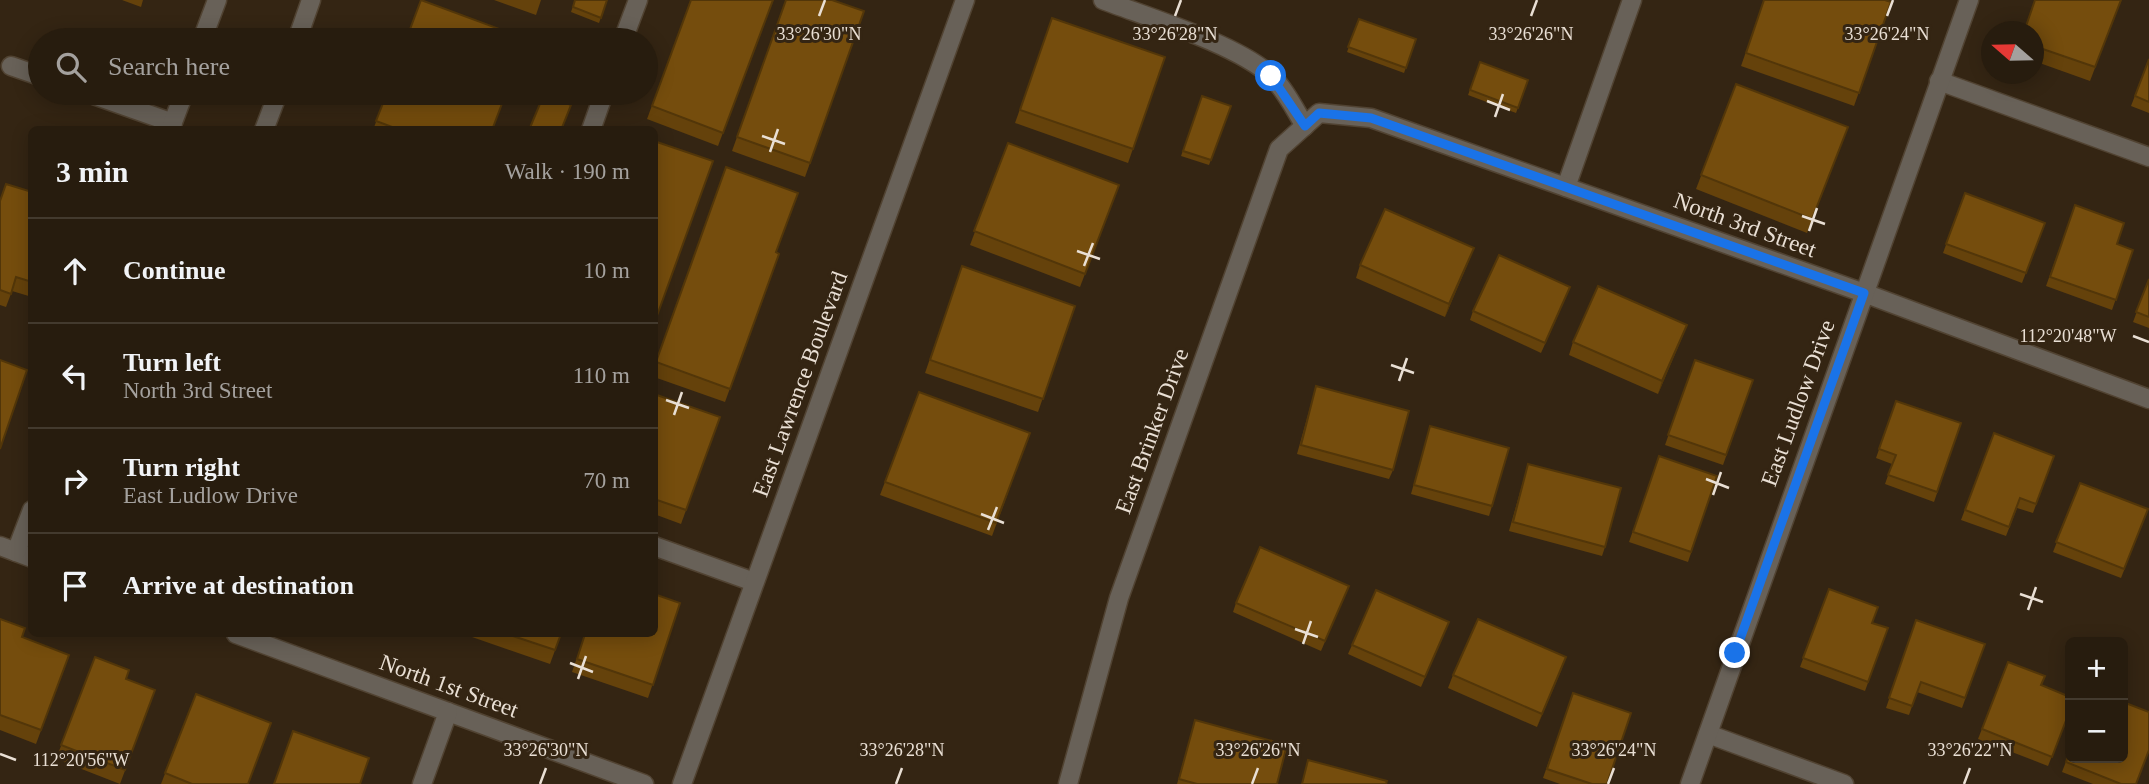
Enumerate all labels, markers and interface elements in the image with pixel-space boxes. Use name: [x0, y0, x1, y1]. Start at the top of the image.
north arrow: [1981, 21, 2044, 84]
text: 33°26'30"N: [777, 24, 861, 44]
text: 33°26'28"N: [1133, 24, 1217, 44]
text: 33°26'26"N: [1489, 24, 1573, 44]
text: 33°26'24"N: [1845, 24, 1929, 44]
search box: [28, 28, 658, 105]
icon: search: [52, 48, 90, 86]
text: Search here: [108, 52, 230, 81]
route start: [1255, 60, 1286, 91]
text: 3 min: [56, 155, 129, 188]
text: Walk · 190 m: [505, 159, 630, 184]
street label: North 3rd Street: [1670, 188, 1820, 263]
icon: ahead: [56, 252, 94, 290]
text: Continue: [123, 256, 226, 285]
text: 10 m: [583, 258, 630, 283]
street label: East Lawrence Boulevard: [748, 268, 853, 500]
street label: East Ludlow Drive: [1756, 316, 1840, 490]
text: 112°20'48"W: [2019, 326, 2117, 346]
street label: East Brinker Drive: [1111, 345, 1193, 517]
text: Turn left: [123, 348, 221, 377]
icon: left: [56, 357, 94, 395]
text: 110 m: [573, 363, 630, 388]
text: North 3rd Street: [123, 378, 272, 403]
text: Turn right: [123, 453, 240, 482]
icon: right: [56, 462, 94, 500]
text: 70 m: [583, 468, 630, 493]
text: East Ludlow Drive: [123, 483, 298, 508]
icon: arrive: [56, 567, 94, 605]
text: Arrive at destination: [123, 571, 354, 600]
route end: [1719, 637, 1750, 668]
map controls: [2065, 637, 2128, 763]
button: +: [2065, 637, 2128, 700]
street label: North 1st Street: [376, 649, 522, 723]
button: −: [2065, 700, 2128, 763]
text: 33°26'30"N: [504, 740, 588, 760]
text: 33°26'28"N: [860, 740, 944, 760]
text: 33°26'26"N: [1216, 740, 1300, 760]
text: 33°26'24"N: [1572, 740, 1656, 760]
text: 33°26'22"N: [1928, 740, 2012, 760]
text: 112°20'56"W: [32, 750, 130, 770]

